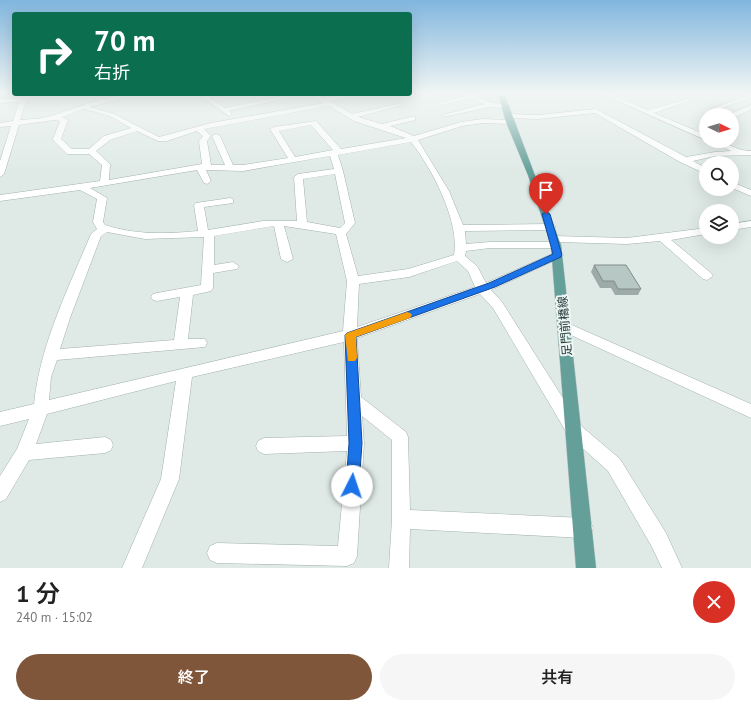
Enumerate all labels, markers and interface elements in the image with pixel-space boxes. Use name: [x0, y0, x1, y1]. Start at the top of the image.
text: 70 m: [94, 22, 155, 59]
icon: right: [28, 28, 80, 80]
text: 右折: [94, 61, 130, 84]
north arrow: [699, 108, 739, 148]
map controls: [699, 108, 739, 244]
button: search: [699, 156, 739, 196]
pin: [529, 173, 563, 214]
icon: arrive: [535, 179, 557, 201]
button: layers: [699, 204, 739, 244]
street label: 足門前橋線: [554, 295, 575, 357]
position arrow: [331, 465, 373, 507]
text: 1 分: [16, 578, 60, 609]
button: close: [693, 581, 735, 623]
text: 240 m · 15:02: [16, 609, 93, 626]
button: 終了: [16, 654, 372, 700]
button: 共有: [380, 654, 735, 700]

